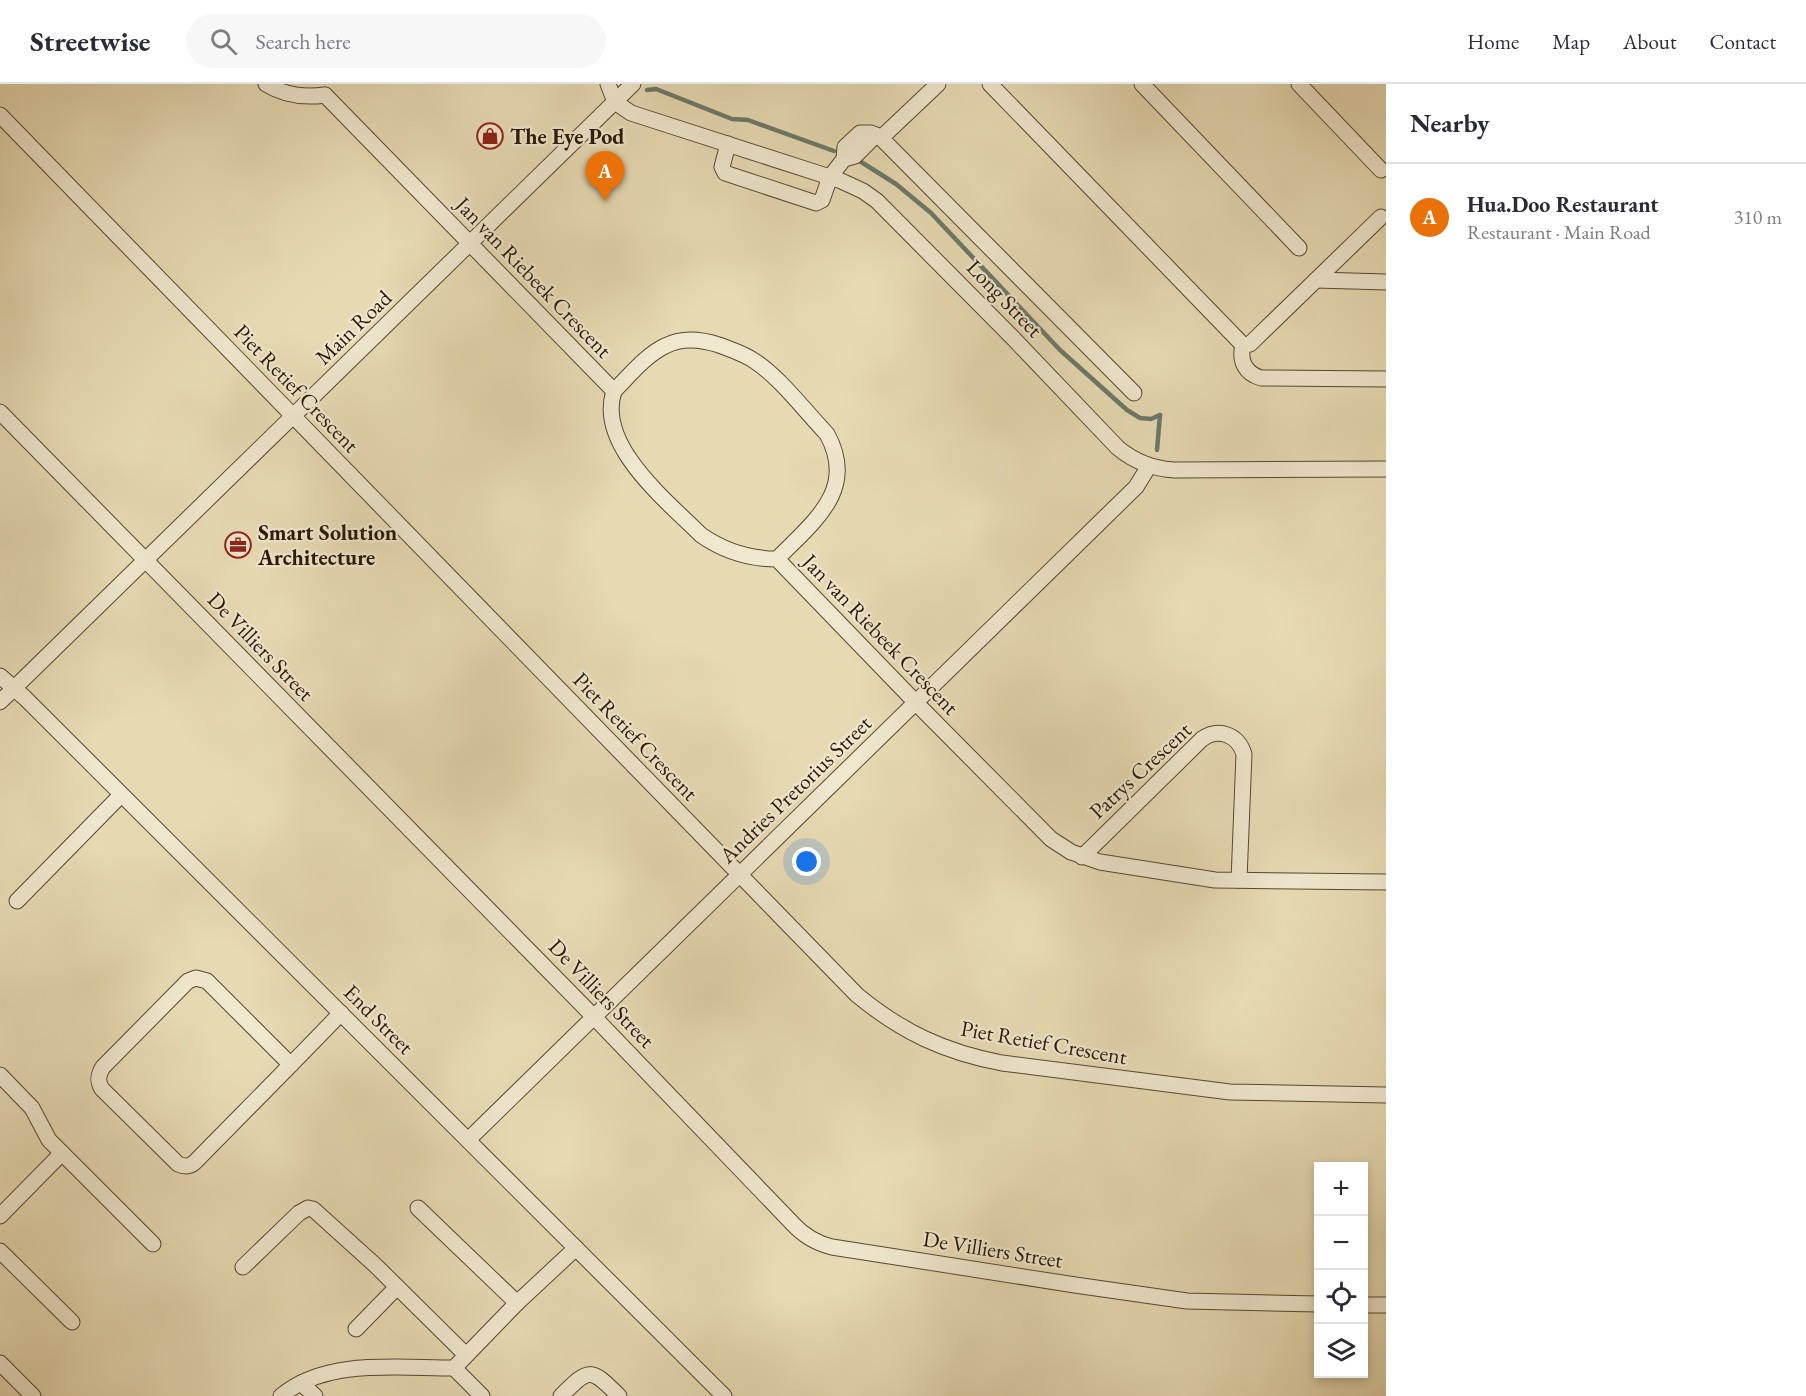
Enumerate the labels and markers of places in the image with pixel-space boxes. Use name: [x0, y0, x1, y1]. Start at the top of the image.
shop icon: The Eye Pod: [475, 121, 505, 151]
place label: The Eye Pod: [510, 122, 625, 151]
pin: A: [586, 152, 624, 201]
place label: Smart Solution Architecture: [257, 518, 398, 572]
office icon: Smart Solution Architecture: [223, 530, 253, 560]

